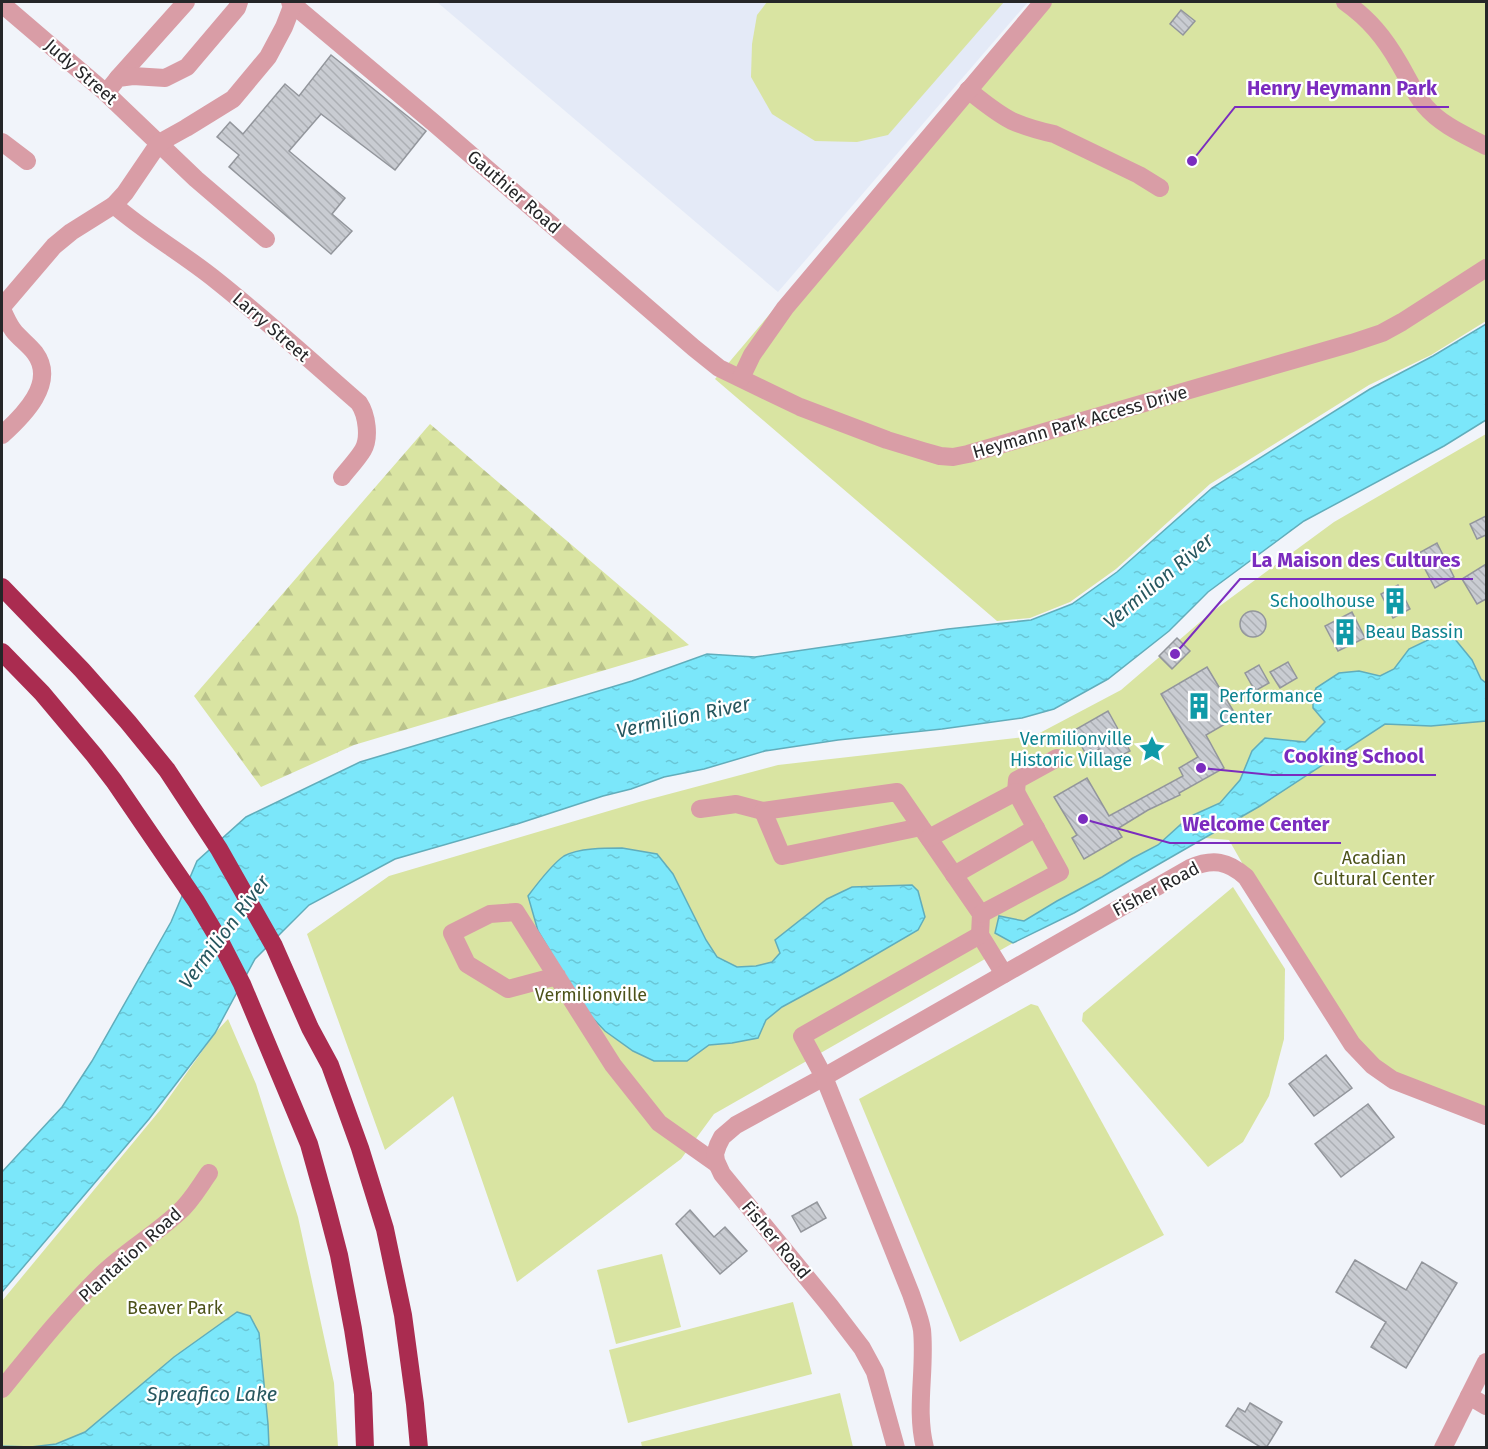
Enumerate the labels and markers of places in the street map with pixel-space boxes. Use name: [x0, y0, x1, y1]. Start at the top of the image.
callout: Henry Heymann Park: [1235, 69, 1449, 107]
callout: La Maison des Cultures: [1240, 541, 1473, 579]
building icon: Schoolhouse: [1380, 586, 1410, 616]
place label: Schoolhouse: [1270, 590, 1375, 612]
building icon: Beau Bassin: [1330, 617, 1360, 647]
place label: Beau Bassin: [1365, 621, 1463, 643]
place label: Performance Center: [1219, 685, 1323, 728]
building icon: Performance Center: [1184, 691, 1214, 721]
place label: Vermilionville Historic Village: [1010, 728, 1132, 771]
place icon: Vermilionville Historic Village: [1137, 734, 1167, 764]
callout: Cooking School: [1272, 737, 1436, 775]
callout: Welcome Center: [1170, 805, 1341, 843]

